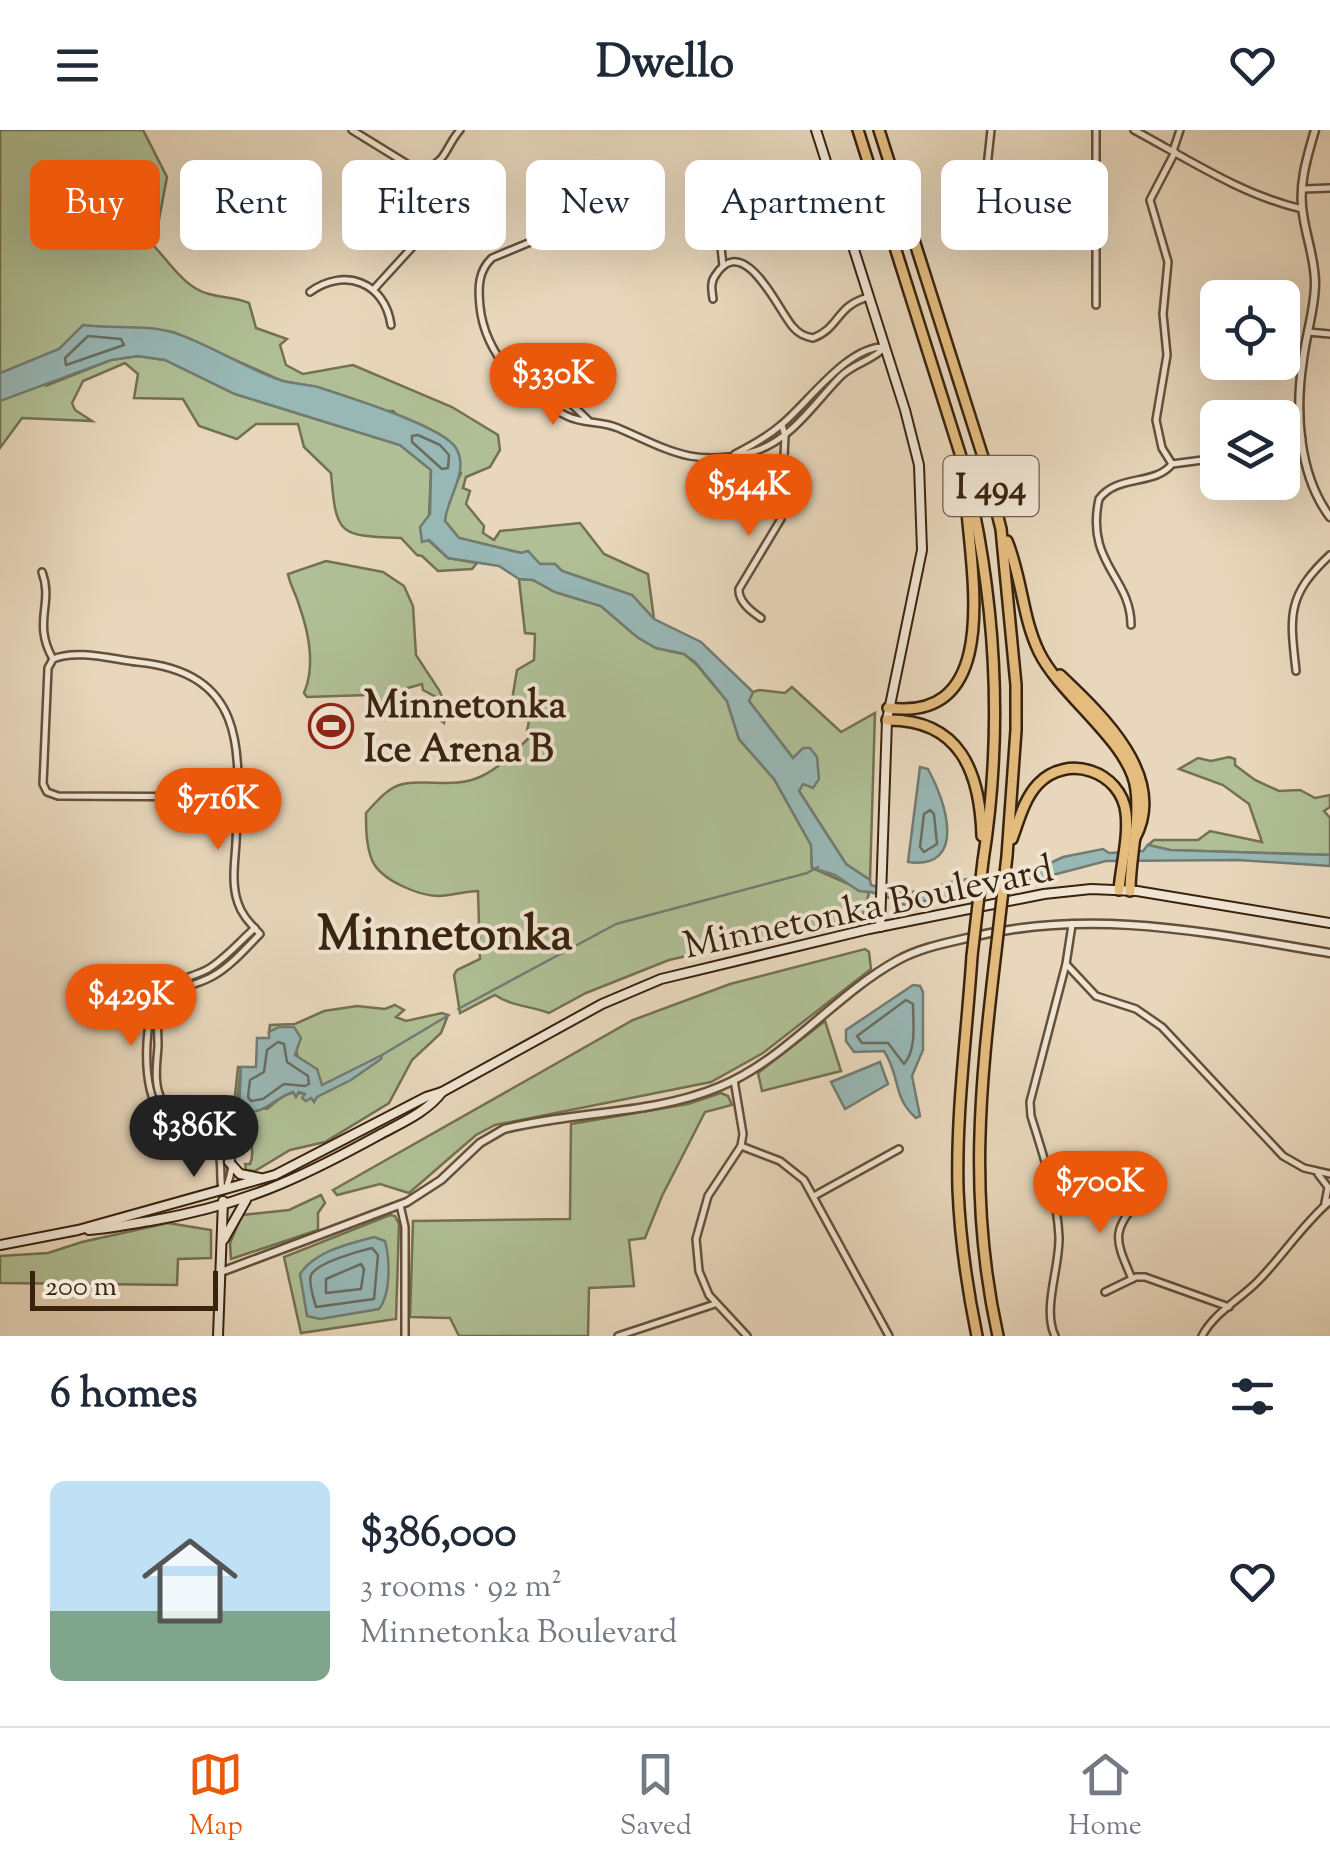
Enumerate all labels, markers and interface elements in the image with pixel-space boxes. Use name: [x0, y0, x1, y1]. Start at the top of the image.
text: Dwello: [596, 33, 734, 98]
icon: menu: [50, 38, 105, 93]
icon: heart: [1225, 38, 1280, 93]
chip: Buy: [30, 160, 160, 250]
chip: Rent: [180, 160, 322, 250]
chip: Filters: [342, 160, 506, 250]
chip: New: [526, 160, 665, 250]
chip: Apartment: [685, 160, 921, 250]
chip: House: [941, 160, 1108, 250]
map controls: [1200, 280, 1300, 500]
button: locate: [1200, 280, 1300, 380]
pin: $330K: [483, 343, 623, 428]
text: $330K: [512, 352, 594, 398]
button: layers: [1200, 400, 1300, 500]
pin: $544K: [679, 454, 819, 539]
road number: I 494: [944, 456, 1038, 516]
text: $544K: [707, 463, 791, 509]
place label: Minnetonka Ice Arena B: [364, 681, 567, 779]
sports icon: Minnetonka Ice Arena B: [308, 703, 354, 749]
pin: $716K: [148, 768, 288, 853]
text: $716K: [176, 777, 260, 823]
street label: Minnetonka Boulevard: [679, 844, 1059, 976]
district label: Minnetonka: [317, 903, 573, 972]
pin: $429K: [61, 964, 201, 1049]
text: $429K: [88, 973, 174, 1019]
pin: $386K: [124, 1095, 264, 1180]
text: $386K: [151, 1104, 237, 1150]
pin: $700K: [1030, 1151, 1170, 1236]
text: $700K: [1055, 1160, 1145, 1206]
scale bar: [30, 1266, 218, 1310]
text: 200 m: [45, 1268, 117, 1308]
text: 6 homes: [50, 1366, 197, 1426]
icon: filters: [1225, 1369, 1280, 1424]
text: $386,000: [360, 1505, 516, 1565]
icon: home: [130, 1521, 250, 1641]
icon: heart: [1225, 1554, 1280, 1609]
text: 3 rooms · 92 m²: [360, 1565, 562, 1611]
text: Minnetonka Boulevard: [360, 1611, 677, 1657]
tab: Map: [188, 1747, 243, 1847]
tab: Saved: [620, 1747, 692, 1847]
tab: Home: [1068, 1747, 1142, 1847]

